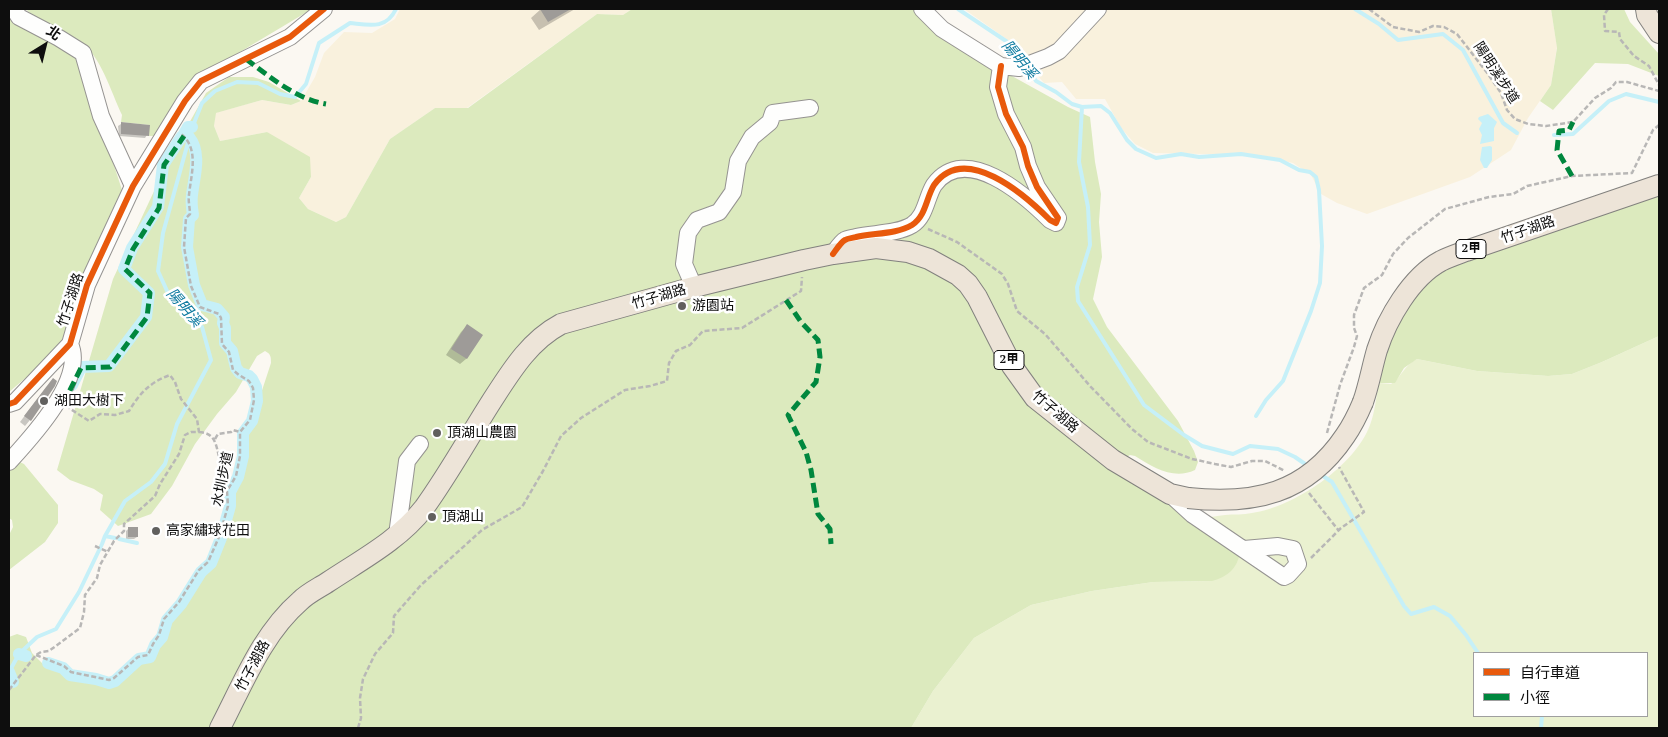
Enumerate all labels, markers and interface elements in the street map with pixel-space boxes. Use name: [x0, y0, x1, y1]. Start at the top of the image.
north arrow: [20, 20, 70, 70]
text: 北: [43, 21, 65, 44]
water label: 陽明溪: [998, 37, 1040, 83]
street label: 陽明溪步道: [1470, 39, 1522, 107]
street label: 竹子湖路: [1499, 213, 1557, 247]
road number: 2甲: [1456, 240, 1486, 258]
street label: 竹子湖路: [54, 271, 88, 329]
street label: 竹子湖路: [630, 281, 688, 313]
water label: 陽明溪: [162, 285, 206, 331]
place label: 游園站: [692, 298, 734, 314]
marker: 游園站: [676, 300, 688, 312]
road number: 2甲: [994, 350, 1024, 370]
street label: 竹子湖路: [1028, 387, 1082, 437]
place label: 湖田大樹下: [54, 393, 124, 409]
marker: 湖田大樹下: [38, 395, 50, 407]
place label: 頂湖山農園: [447, 425, 517, 441]
marker: 頂湖山農園: [431, 427, 443, 439]
street label: 水圳步道: [209, 450, 237, 508]
place label: 頂湖山: [442, 509, 484, 525]
marker: 頂湖山: [426, 511, 438, 523]
place label: 高家繡球花田: [166, 523, 250, 539]
marker: 高家繡球花田: [150, 525, 162, 537]
street label: 竹子湖路: [232, 637, 274, 695]
legend: [1473, 652, 1648, 717]
text: 自行車道: [1520, 662, 1580, 682]
text: 小徑: [1520, 687, 1550, 707]

